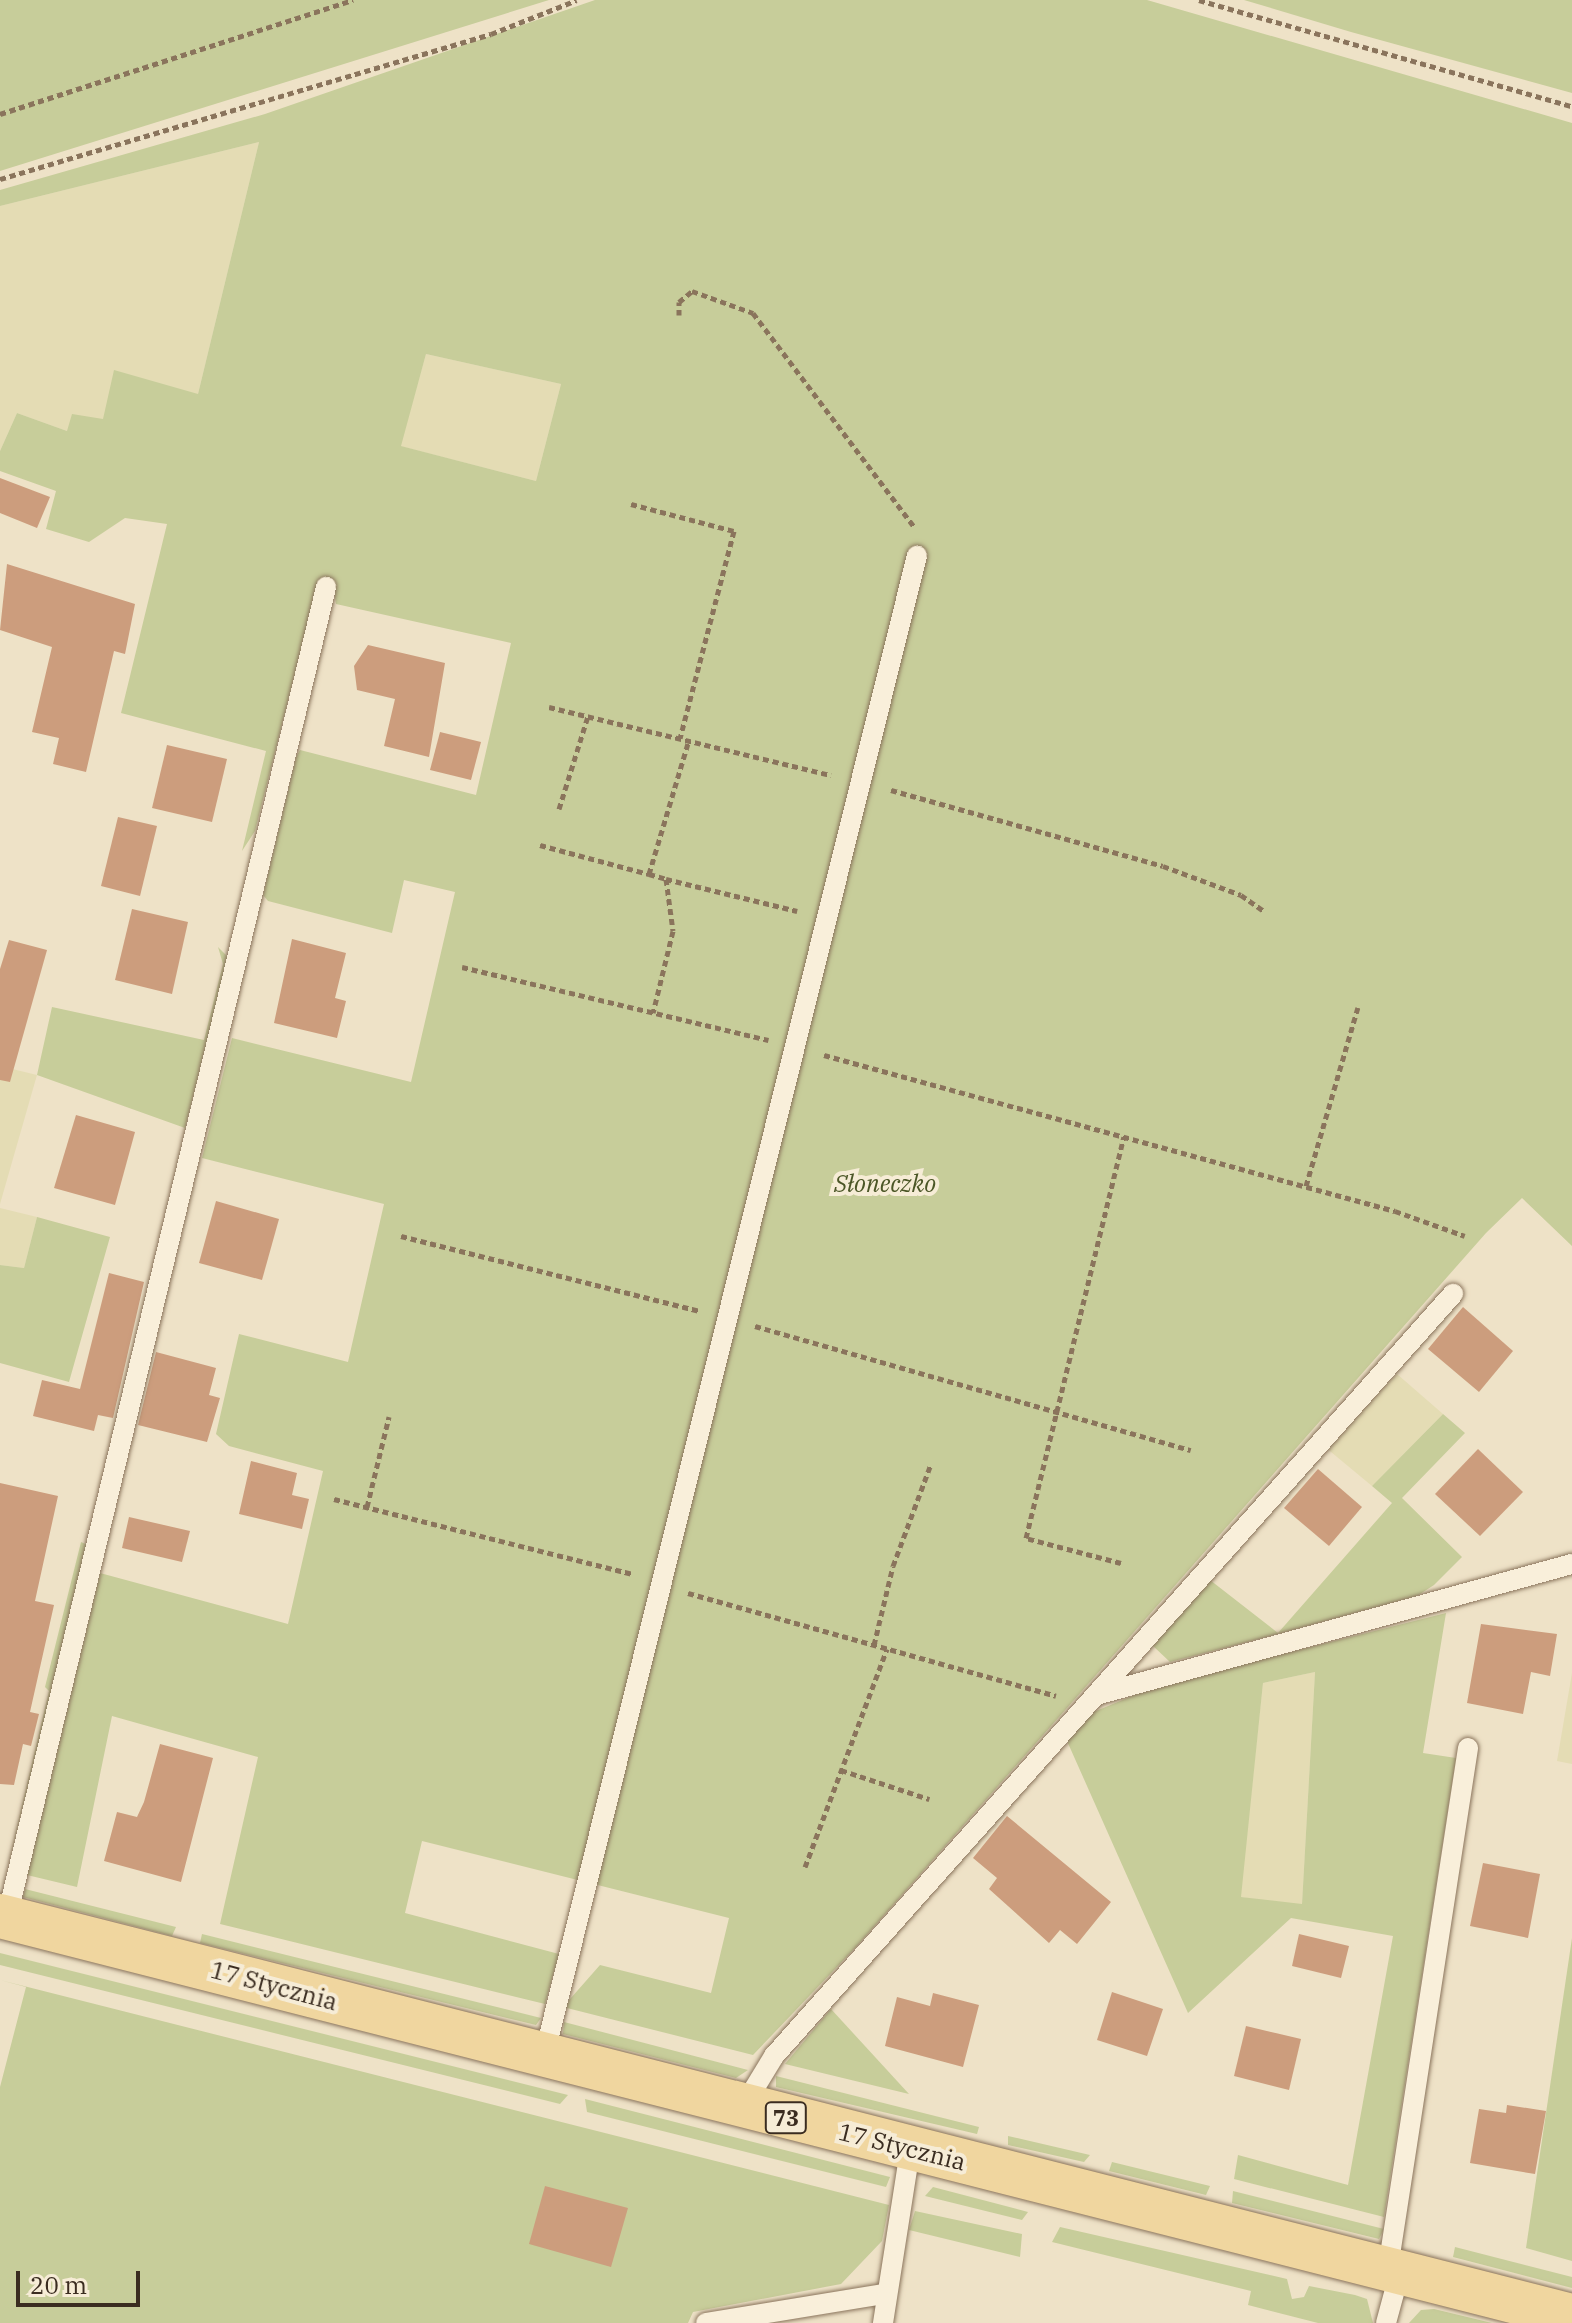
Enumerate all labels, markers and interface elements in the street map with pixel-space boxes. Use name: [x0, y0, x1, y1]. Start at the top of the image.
park label: Słoneczko: [834, 1170, 936, 1198]
street label: 17 Stycznia: [207, 1955, 341, 2017]
road number: 73: [764, 2100, 808, 2136]
street label: 17 Stycznia: [835, 2117, 969, 2177]
scale bar: [20, 2255, 144, 2305]
text: 20 m: [30, 2269, 87, 2301]

